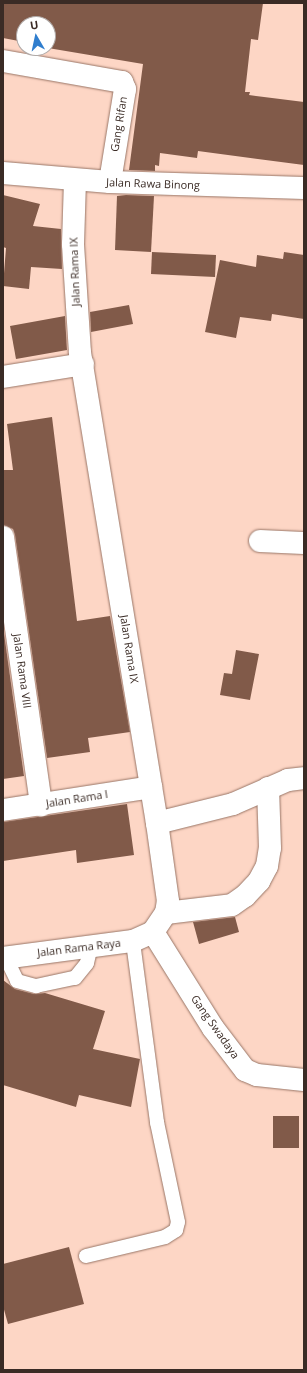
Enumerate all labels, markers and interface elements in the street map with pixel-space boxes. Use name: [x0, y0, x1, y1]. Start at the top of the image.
north arrow: [16, 16, 56, 56]
text: U: [29, 17, 39, 33]
street label: Gang Rifan: [108, 95, 130, 153]
street label: Jalan Rawa Binong: [106, 176, 200, 192]
street label: Jalan Rama IX: [67, 237, 83, 307]
street label: Jalan Rama IX: [117, 614, 141, 684]
street label: Jalan Rama VIII: [10, 633, 34, 709]
street label: Jalan Rama I: [45, 788, 109, 810]
street label: Jalan Rama Raya: [36, 936, 122, 960]
street label: Gang Swadaya: [188, 993, 242, 1061]

